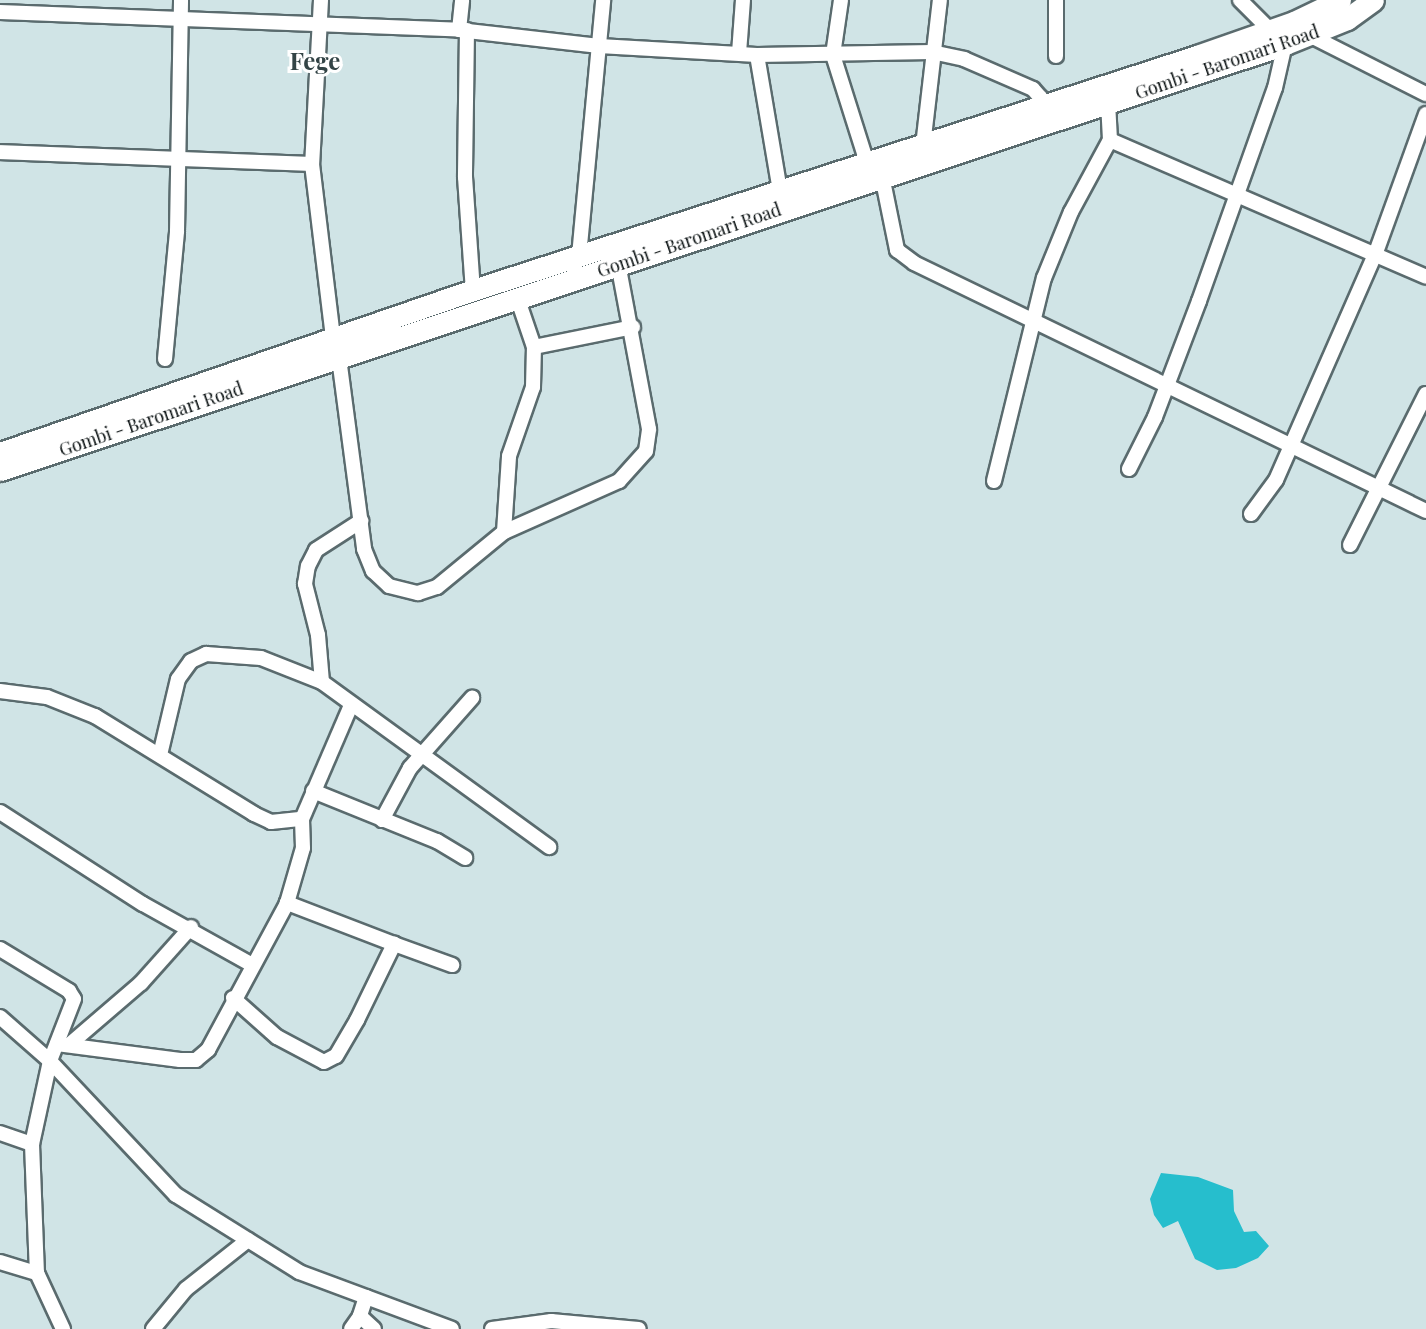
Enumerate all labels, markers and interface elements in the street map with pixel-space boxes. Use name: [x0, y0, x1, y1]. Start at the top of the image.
street label: Gombi - Baromari Road: [1132, 20, 1322, 104]
district label: Fege: [290, 47, 340, 75]
street label: Gombi - Baromari Road: [594, 198, 784, 282]
street label: Gombi - Baromari Road: [56, 377, 246, 461]

